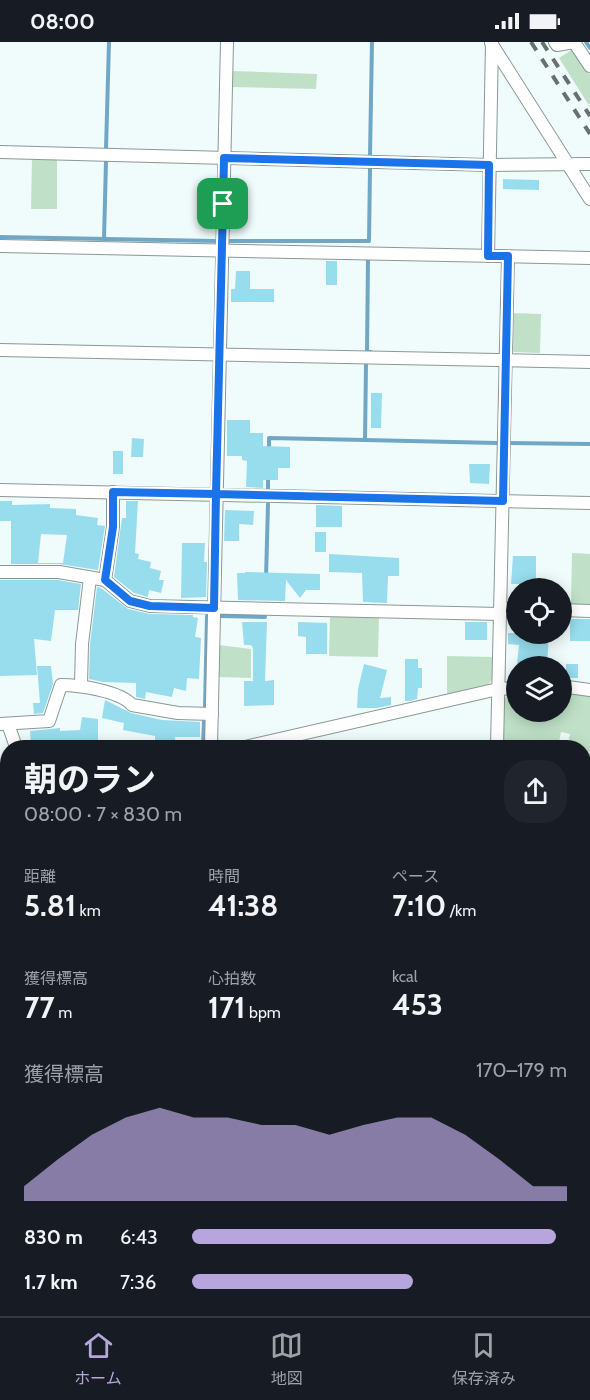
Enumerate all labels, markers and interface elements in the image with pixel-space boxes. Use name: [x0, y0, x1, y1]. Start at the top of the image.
text: 08:00: [30, 8, 95, 35]
pin: [197, 178, 248, 229]
icon: arrive: [206, 187, 239, 220]
map controls: [506, 578, 572, 722]
button: locate: [506, 578, 572, 644]
button: layers: [506, 656, 572, 722]
text: 朝のラン: [24, 759, 156, 799]
button: share: [504, 760, 567, 823]
text: 08:00 · 7 × 830 m: [24, 802, 182, 826]
text: 距離: [24, 867, 56, 886]
text: 時間: [208, 867, 240, 886]
text: ペース: [392, 867, 439, 886]
text: 5.81: [24, 887, 76, 924]
text: 41:38: [208, 887, 278, 924]
text: 7:10: [392, 887, 446, 924]
text: km: [76, 901, 101, 920]
text: /km: [446, 901, 476, 920]
text: kcal: [392, 967, 418, 986]
text: 獲得標高: [24, 969, 88, 988]
text: 心拍数: [208, 969, 256, 988]
text: 453: [392, 986, 443, 1023]
text: 77: [24, 989, 55, 1026]
text: 171: [208, 989, 245, 1026]
text: m: [55, 1003, 72, 1022]
text: bpm: [245, 1003, 281, 1022]
text: 170–179 m: [476, 1058, 567, 1082]
text: 獲得標高: [24, 1062, 104, 1086]
text: 830 m: [24, 1225, 83, 1249]
text: 6:43: [120, 1225, 158, 1249]
text: 1.7 km: [24, 1270, 78, 1294]
text: 7:36: [120, 1270, 156, 1294]
tab: ホーム: [74, 1329, 122, 1389]
tab: 地図: [270, 1329, 303, 1389]
tab: 保存済み: [452, 1329, 516, 1389]

